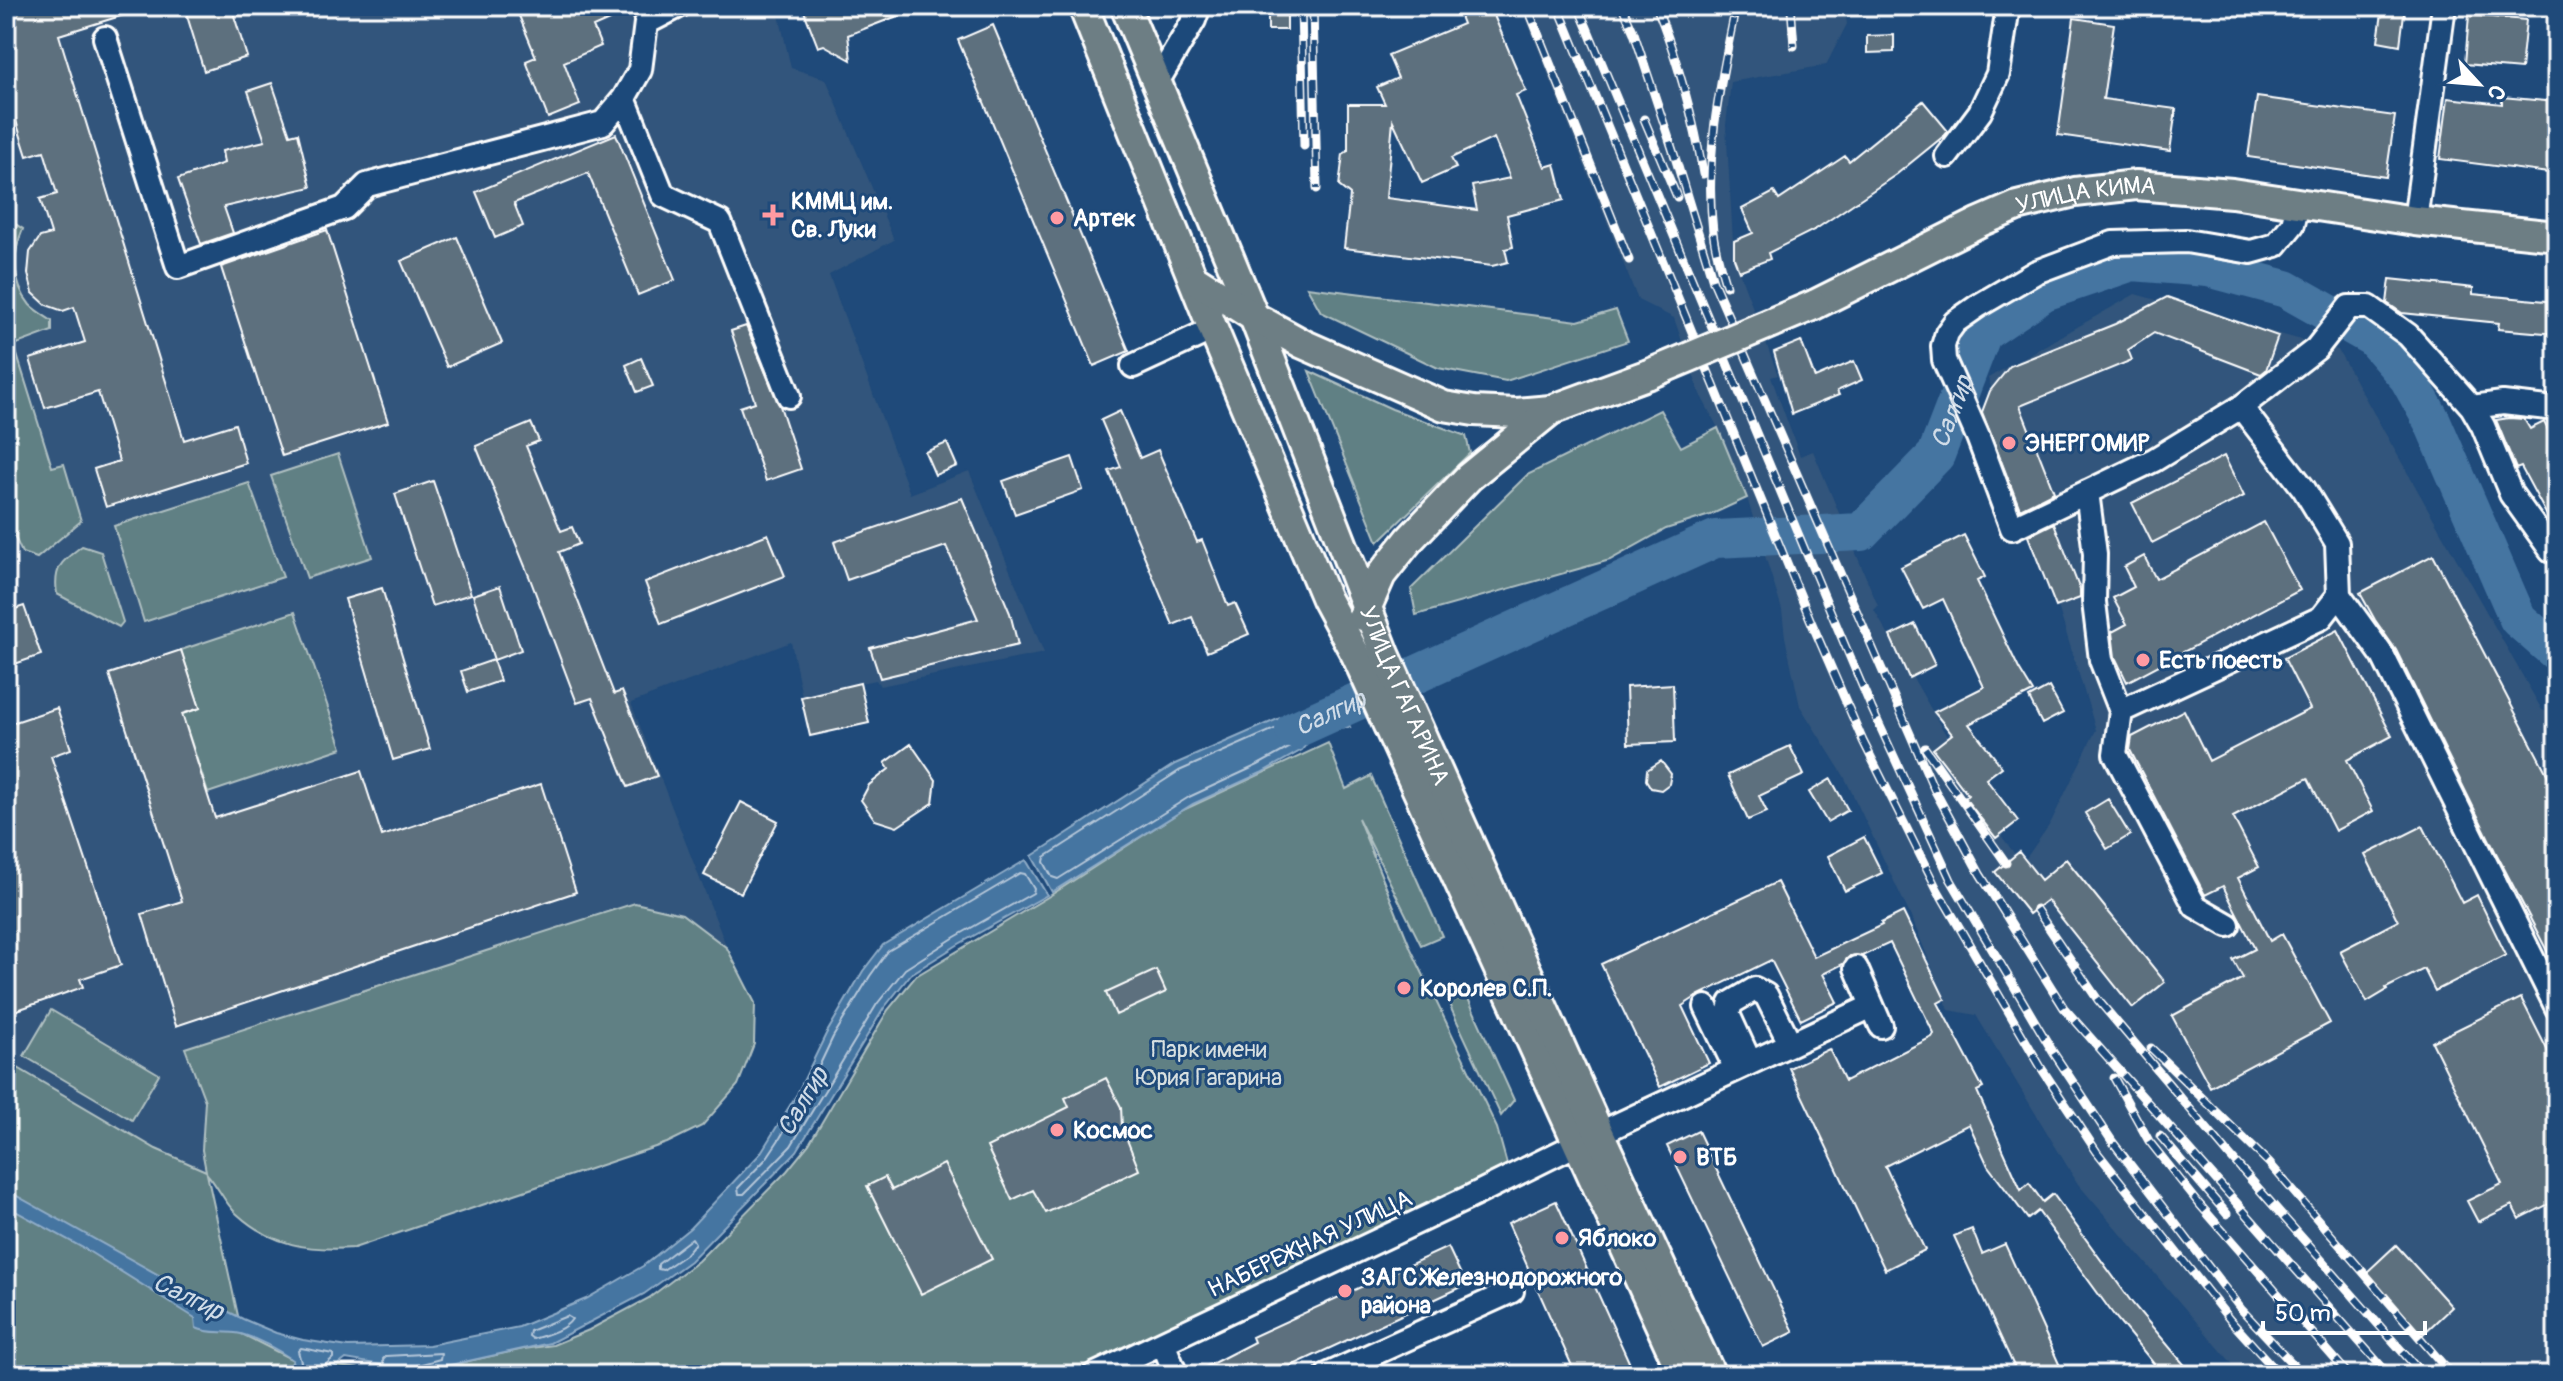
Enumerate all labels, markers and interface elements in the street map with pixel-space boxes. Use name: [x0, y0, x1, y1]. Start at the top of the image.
north arrow: [2439, 44, 2519, 124]
text: С: [2480, 80, 2512, 105]
street label: УЛИЦА КИМА: [2013, 170, 2157, 220]
place label: КММЦ им. Св. Луки: [791, 187, 893, 244]
marker: КММЦ им. Св. Луки: [762, 204, 784, 226]
place label: Артек: [1073, 204, 1136, 233]
marker: Артек: [1048, 209, 1066, 227]
water label: Салгир: [1924, 370, 1982, 453]
place label: ЭНЕРГОМИР: [2025, 429, 2150, 458]
marker: ЭНЕРГОМИР: [2000, 434, 2018, 452]
street label: УЛИЦА ГАГАРИНА: [1353, 602, 1456, 789]
place label: Есть поесть: [2159, 646, 2283, 675]
marker: Есть поесть: [2134, 651, 2152, 669]
water label: Салгир: [1290, 683, 1373, 743]
place label: Королев С.П.: [1420, 974, 1552, 1003]
marker: Королев С.П.: [1395, 979, 1413, 997]
park label: Парк имени Юрия Гагарина: [1136, 1035, 1282, 1092]
water label: Салгир: [770, 1060, 837, 1142]
place label: Космос: [1073, 1116, 1153, 1145]
marker: Космос: [1048, 1121, 1066, 1139]
place label: ВТБ: [1696, 1143, 1737, 1172]
marker: ВТБ: [1671, 1148, 1689, 1166]
street label: НАБЕРЕЖНАЯ УЛИЦА: [1203, 1184, 1417, 1304]
place label: Яблоко: [1578, 1224, 1657, 1253]
marker: Яблоко: [1553, 1229, 1571, 1247]
place label: ЗАГС Железнодорожного района: [1361, 1263, 1623, 1320]
water label: Салгир: [147, 1266, 230, 1328]
marker: ЗАГС Железнодорожного района: [1336, 1282, 1354, 1300]
scale bar: [2263, 1285, 2425, 1335]
text: 50 m: [2275, 1299, 2331, 1328]

